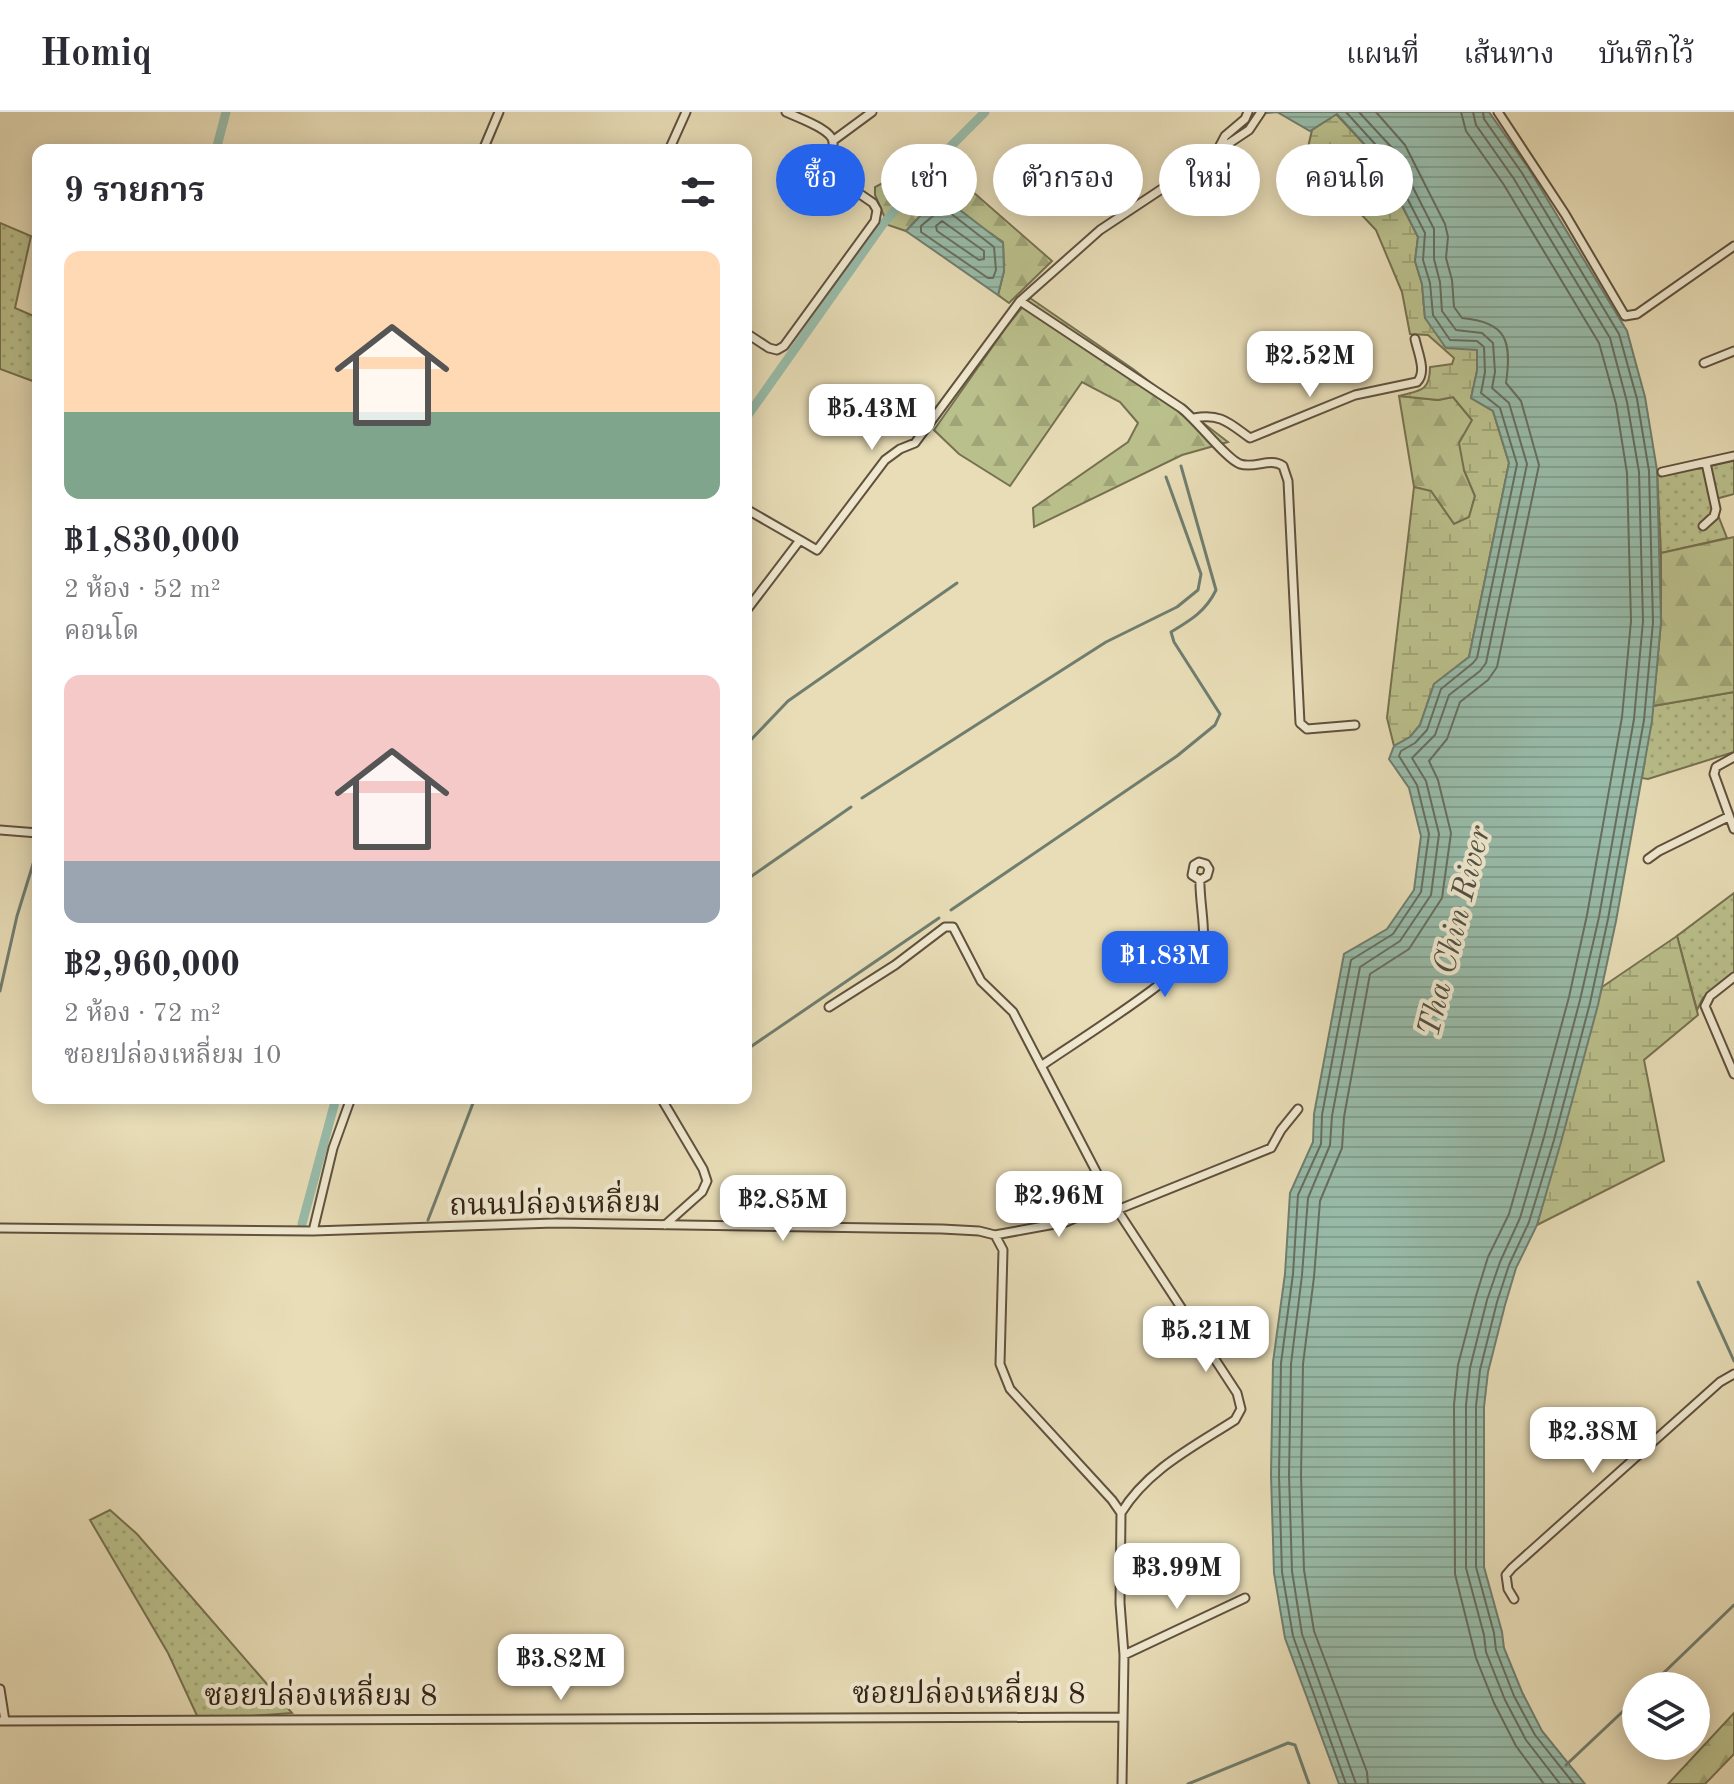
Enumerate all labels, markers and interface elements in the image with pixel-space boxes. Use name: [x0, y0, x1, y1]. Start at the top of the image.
text: Homiq: [40, 36, 152, 74]
text: แผนที่: [1346, 42, 1419, 70]
text: เส้นทาง: [1463, 42, 1555, 70]
text: บันทึกไว้: [1599, 42, 1694, 70]
chip: ซื้อ: [776, 144, 865, 216]
chip: เช่า: [881, 144, 977, 216]
chip: ตัวกรอง: [993, 144, 1143, 216]
chip: ใหม่: [1159, 144, 1260, 216]
chip: คอนโด: [1276, 144, 1413, 216]
icon: filters: [676, 170, 720, 214]
text: 9 รายการ: [64, 175, 205, 209]
icon: home: [320, 303, 464, 447]
pin: ฿2.52M: [1245, 331, 1375, 399]
text: ฿2.52M: [1265, 344, 1355, 370]
pin: ฿5.43M: [807, 384, 937, 452]
text: ฿5.43M: [827, 397, 917, 423]
text: ฿1,830,000: [64, 525, 240, 559]
text: 2 ห้อง · 52 m²: [64, 577, 221, 603]
text: คอนโด: [64, 619, 139, 645]
icon: home: [320, 727, 464, 871]
water label: Tha Chin River: [1414, 822, 1498, 1040]
pin: ฿1.83M: [1100, 931, 1230, 999]
text: ฿1.83M: [1120, 944, 1210, 970]
text: ฿2,960,000: [64, 949, 240, 983]
text: 2 ห้อง · 72 m²: [64, 1001, 221, 1027]
text: ซอยปล่องเหลี่ยม 10: [64, 1043, 281, 1069]
pin: ฿2.96M: [994, 1171, 1124, 1239]
pin: ฿2.85M: [718, 1175, 848, 1243]
street label: ถนนปล่องเหลี่ยม: [449, 1179, 661, 1222]
text: ฿2.96M: [1014, 1184, 1104, 1210]
text: ฿2.85M: [738, 1188, 828, 1214]
pin: ฿5.21M: [1141, 1306, 1271, 1374]
text: ฿5.21M: [1161, 1319, 1251, 1345]
pin: ฿2.38M: [1528, 1407, 1658, 1475]
text: ฿2.38M: [1548, 1420, 1638, 1446]
pin: ฿3.99M: [1112, 1543, 1242, 1611]
text: ฿3.99M: [1132, 1556, 1222, 1582]
pin: ฿3.82M: [496, 1634, 626, 1702]
text: ฿3.82M: [516, 1647, 606, 1673]
street label: ซอยปล่องเหลี่ยม 8: [852, 1671, 1086, 1710]
map controls: [1622, 1672, 1710, 1760]
button: layers: [1622, 1672, 1710, 1760]
street label: ซอยปล่องเหลี่ยม 8: [204, 1673, 438, 1712]

